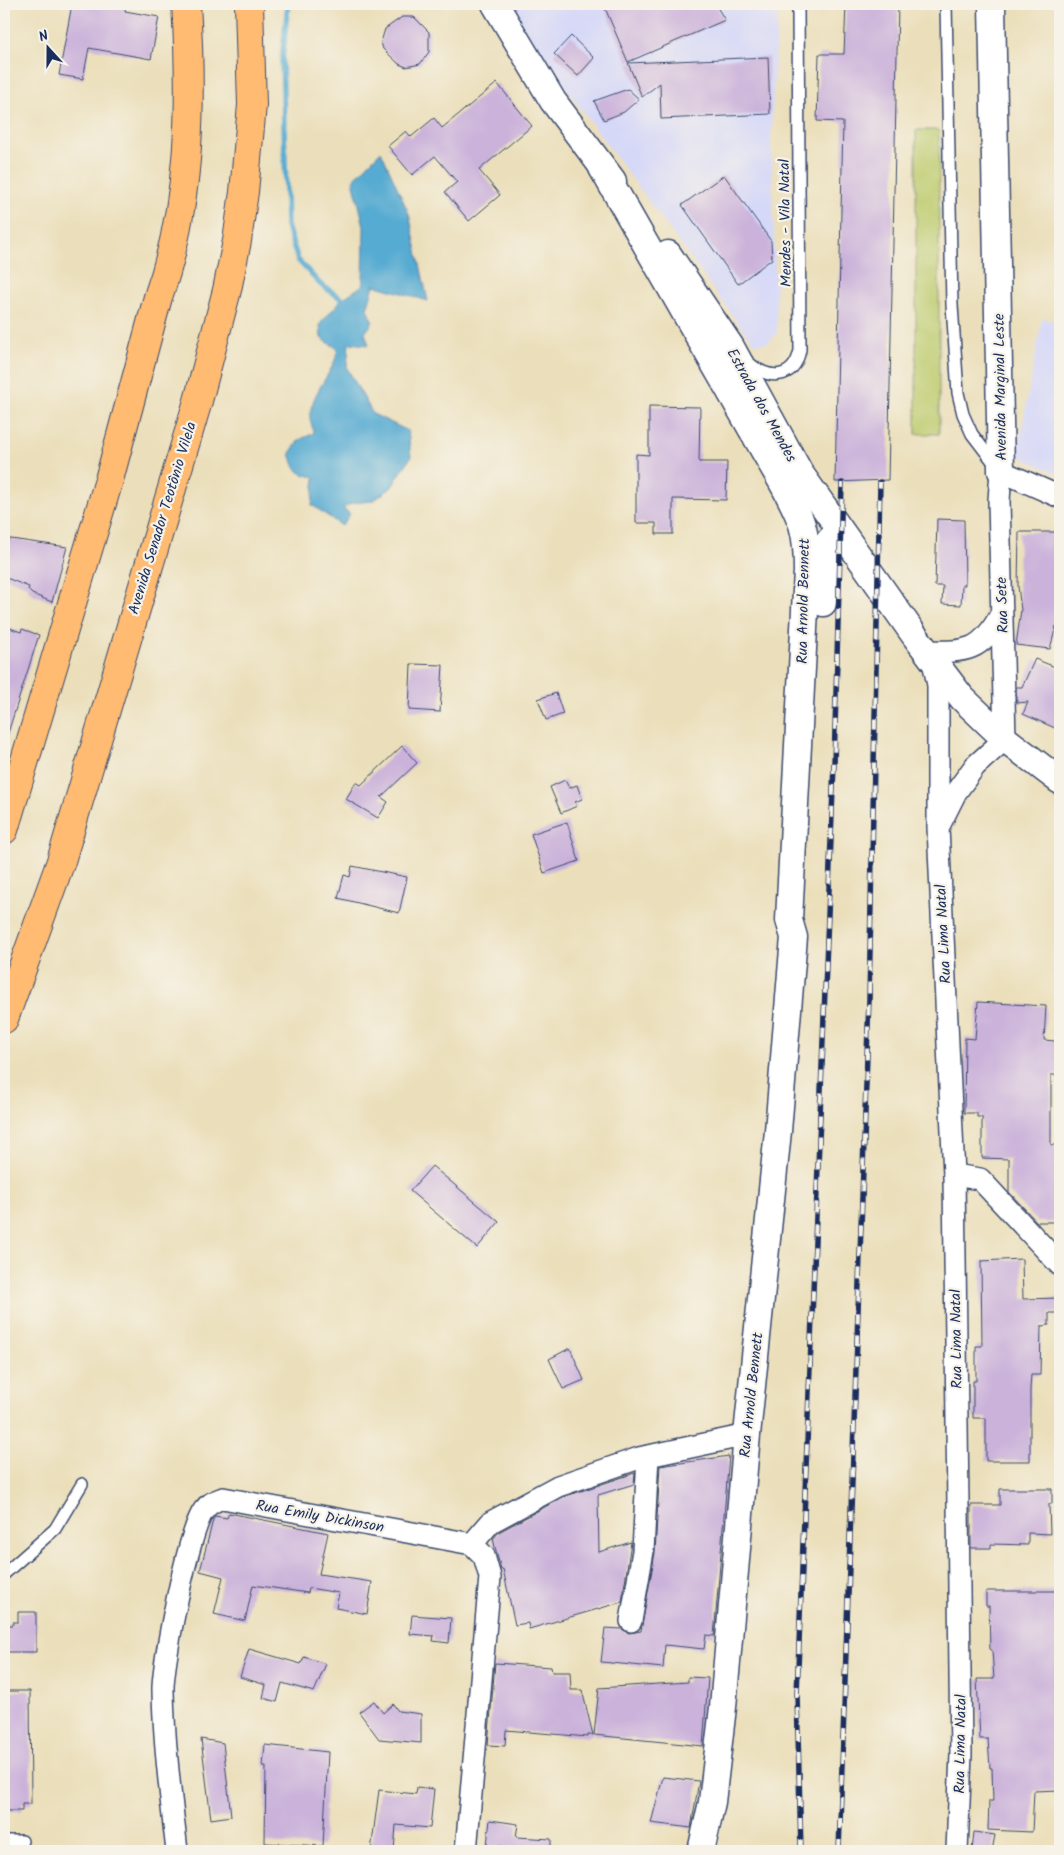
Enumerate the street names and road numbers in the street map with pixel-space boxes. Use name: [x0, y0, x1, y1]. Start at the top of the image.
street label: Mendes - Vila Natal: [773, 158, 799, 287]
street label: Avenida Marginal Leste: [988, 313, 1014, 461]
street label: Estrada dos Mendes: [720, 344, 803, 468]
street label: Avenida Senador Teotônio Vilela: [122, 419, 204, 618]
street label: Rua Arnold Bennett: [791, 538, 817, 664]
street label: Rua Sete: [990, 576, 1016, 634]
street label: Rua Lima Natal: [929, 883, 959, 984]
street label: Rua Lima Natal: [944, 1289, 970, 1389]
street label: Rua Arnold Bennett: [733, 1331, 771, 1459]
street label: Rua Emily Dickinson: [254, 1494, 386, 1540]
street label: Rua Lima Natal: [948, 1694, 974, 1794]

